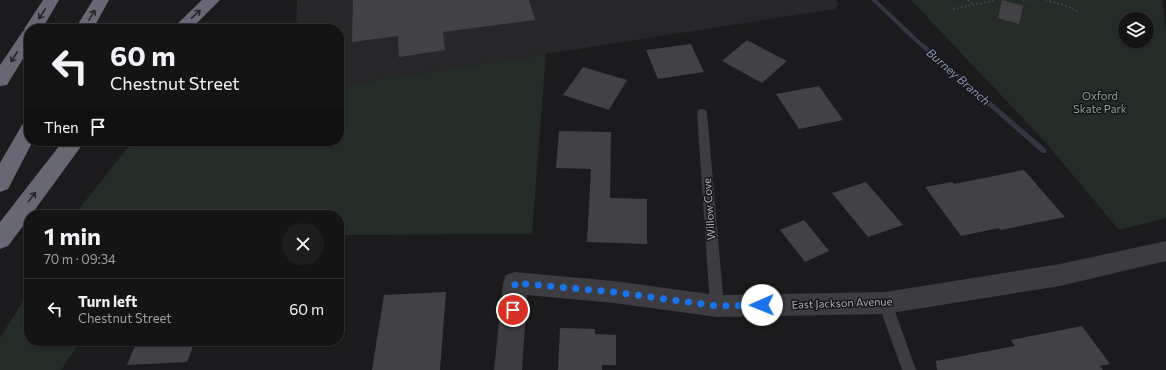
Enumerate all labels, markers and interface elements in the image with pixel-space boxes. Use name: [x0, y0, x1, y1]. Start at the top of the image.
one-way arrow: [38, 9, 46, 20]
one-way arrow: [89, 9, 97, 21]
one-way arrow: [191, 10, 201, 19]
map controls: [1118, 12, 1154, 48]
button: layers: [1118, 12, 1154, 48]
text: 60 m: [110, 38, 176, 72]
icon: left: [44, 40, 96, 92]
water label: Burney Branch: [924, 45, 993, 108]
one-way arrow: [10, 51, 18, 63]
text: Chestnut Street: [110, 72, 240, 94]
park label: Oxford Skate Park: [1073, 89, 1127, 115]
icon: arrive: [87, 116, 109, 138]
text: Then: [44, 118, 79, 136]
street label: Willow Cove: [700, 177, 717, 240]
one-way arrow: [27, 191, 36, 202]
text: 1 min: [44, 221, 101, 250]
button: close: [282, 223, 324, 265]
text: 70 m · 09:34: [44, 251, 116, 267]
position arrow: [741, 284, 783, 326]
text: Turn left: [78, 292, 137, 310]
pin: [496, 293, 530, 327]
street label: East Jackson Avenue: [791, 294, 893, 312]
icon: left: [44, 298, 66, 320]
icon: arrive: [502, 299, 524, 321]
text: 60 m: [289, 300, 324, 318]
text: Chestnut Street: [78, 310, 172, 326]

